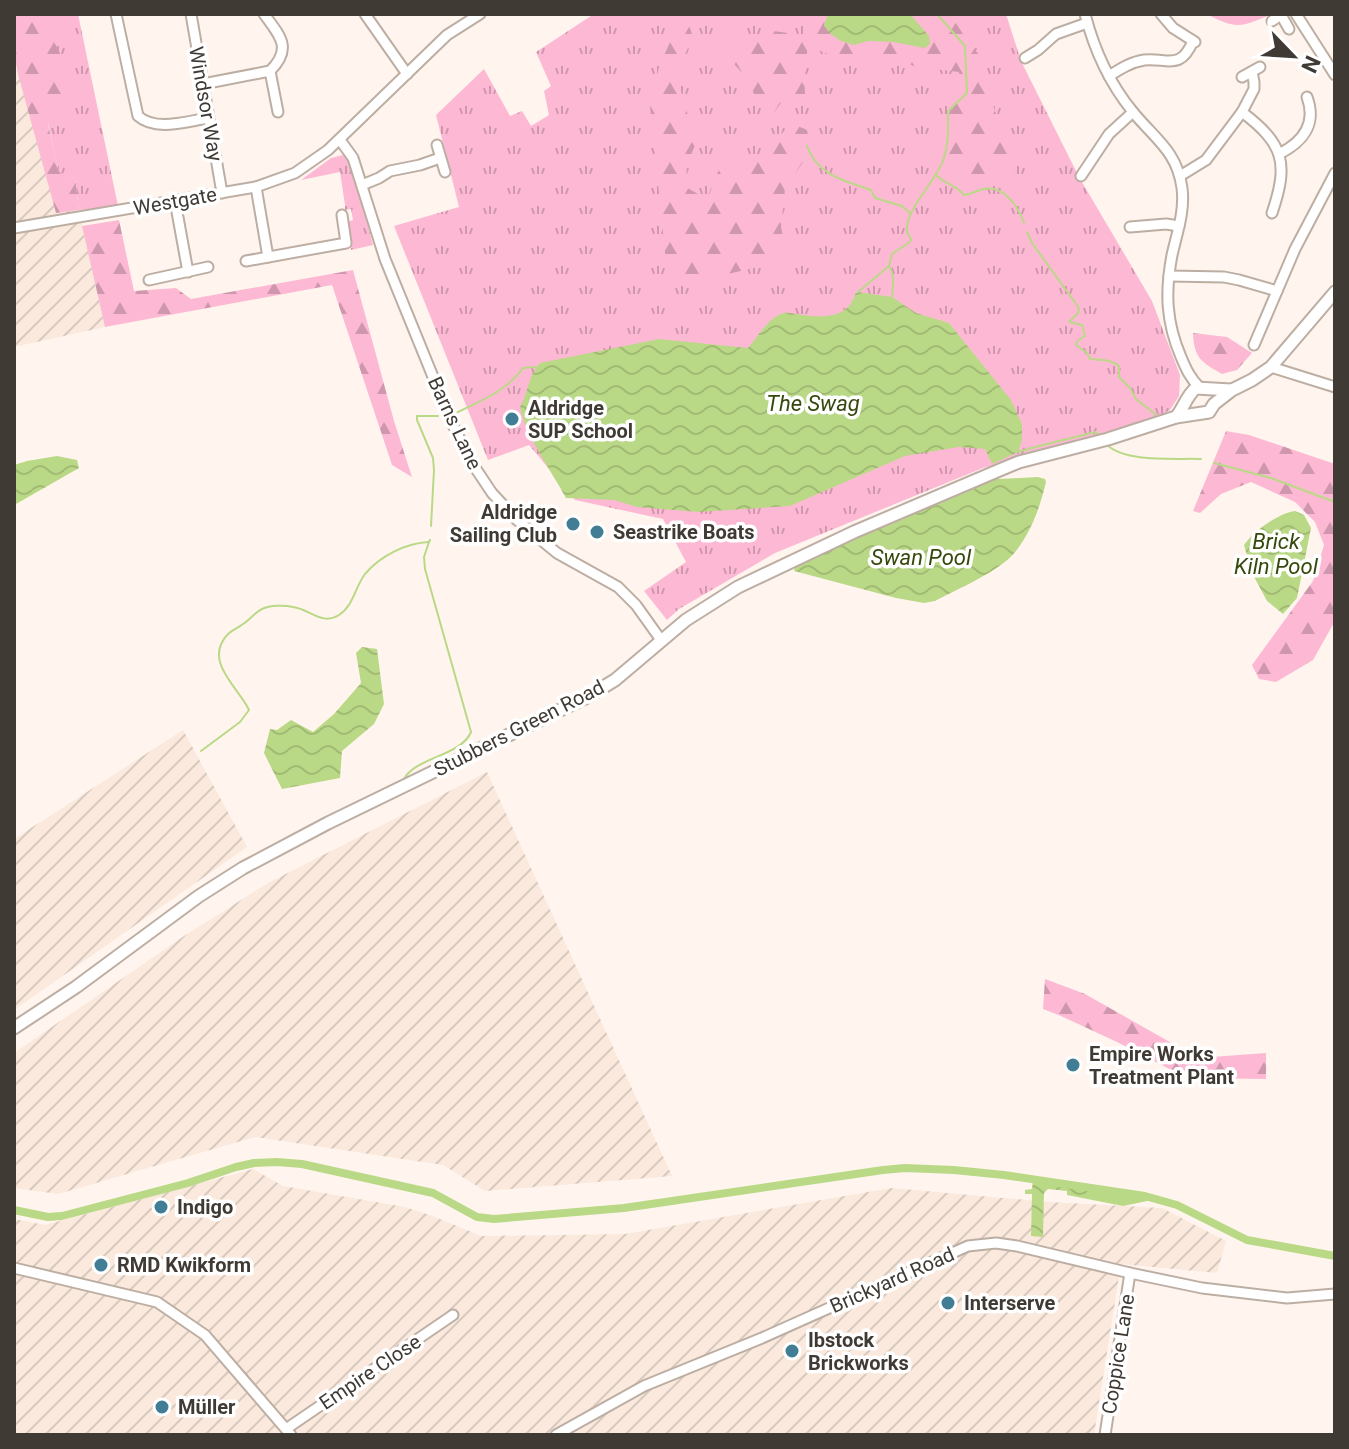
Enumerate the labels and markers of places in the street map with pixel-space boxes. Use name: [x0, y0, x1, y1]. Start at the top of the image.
place label: Aldridge SUP School: [528, 396, 633, 443]
marker: Aldridge SUP School: [503, 410, 521, 428]
place label: Aldridge Sailing Club: [450, 500, 557, 547]
marker: Aldridge Sailing Club: [564, 515, 582, 533]
place label: Seastrike Boats: [613, 520, 755, 544]
marker: Seastrike Boats: [588, 523, 606, 541]
place label: Empire Works Treatment Plant: [1089, 1042, 1234, 1089]
marker: Empire Works Treatment Plant: [1064, 1056, 1082, 1074]
place label: Indigo: [177, 1195, 233, 1219]
marker: Indigo: [152, 1198, 170, 1216]
place label: RMD Kwikform: [117, 1253, 251, 1277]
marker: RMD Kwikform: [92, 1256, 110, 1274]
place label: Interserve: [964, 1291, 1056, 1315]
marker: Interserve: [939, 1294, 957, 1312]
place label: Ibstock Brickworks: [808, 1328, 909, 1375]
marker: Ibstock Brickworks: [783, 1342, 801, 1360]
place label: Müller: [178, 1395, 236, 1419]
marker: Müller: [153, 1398, 171, 1416]

